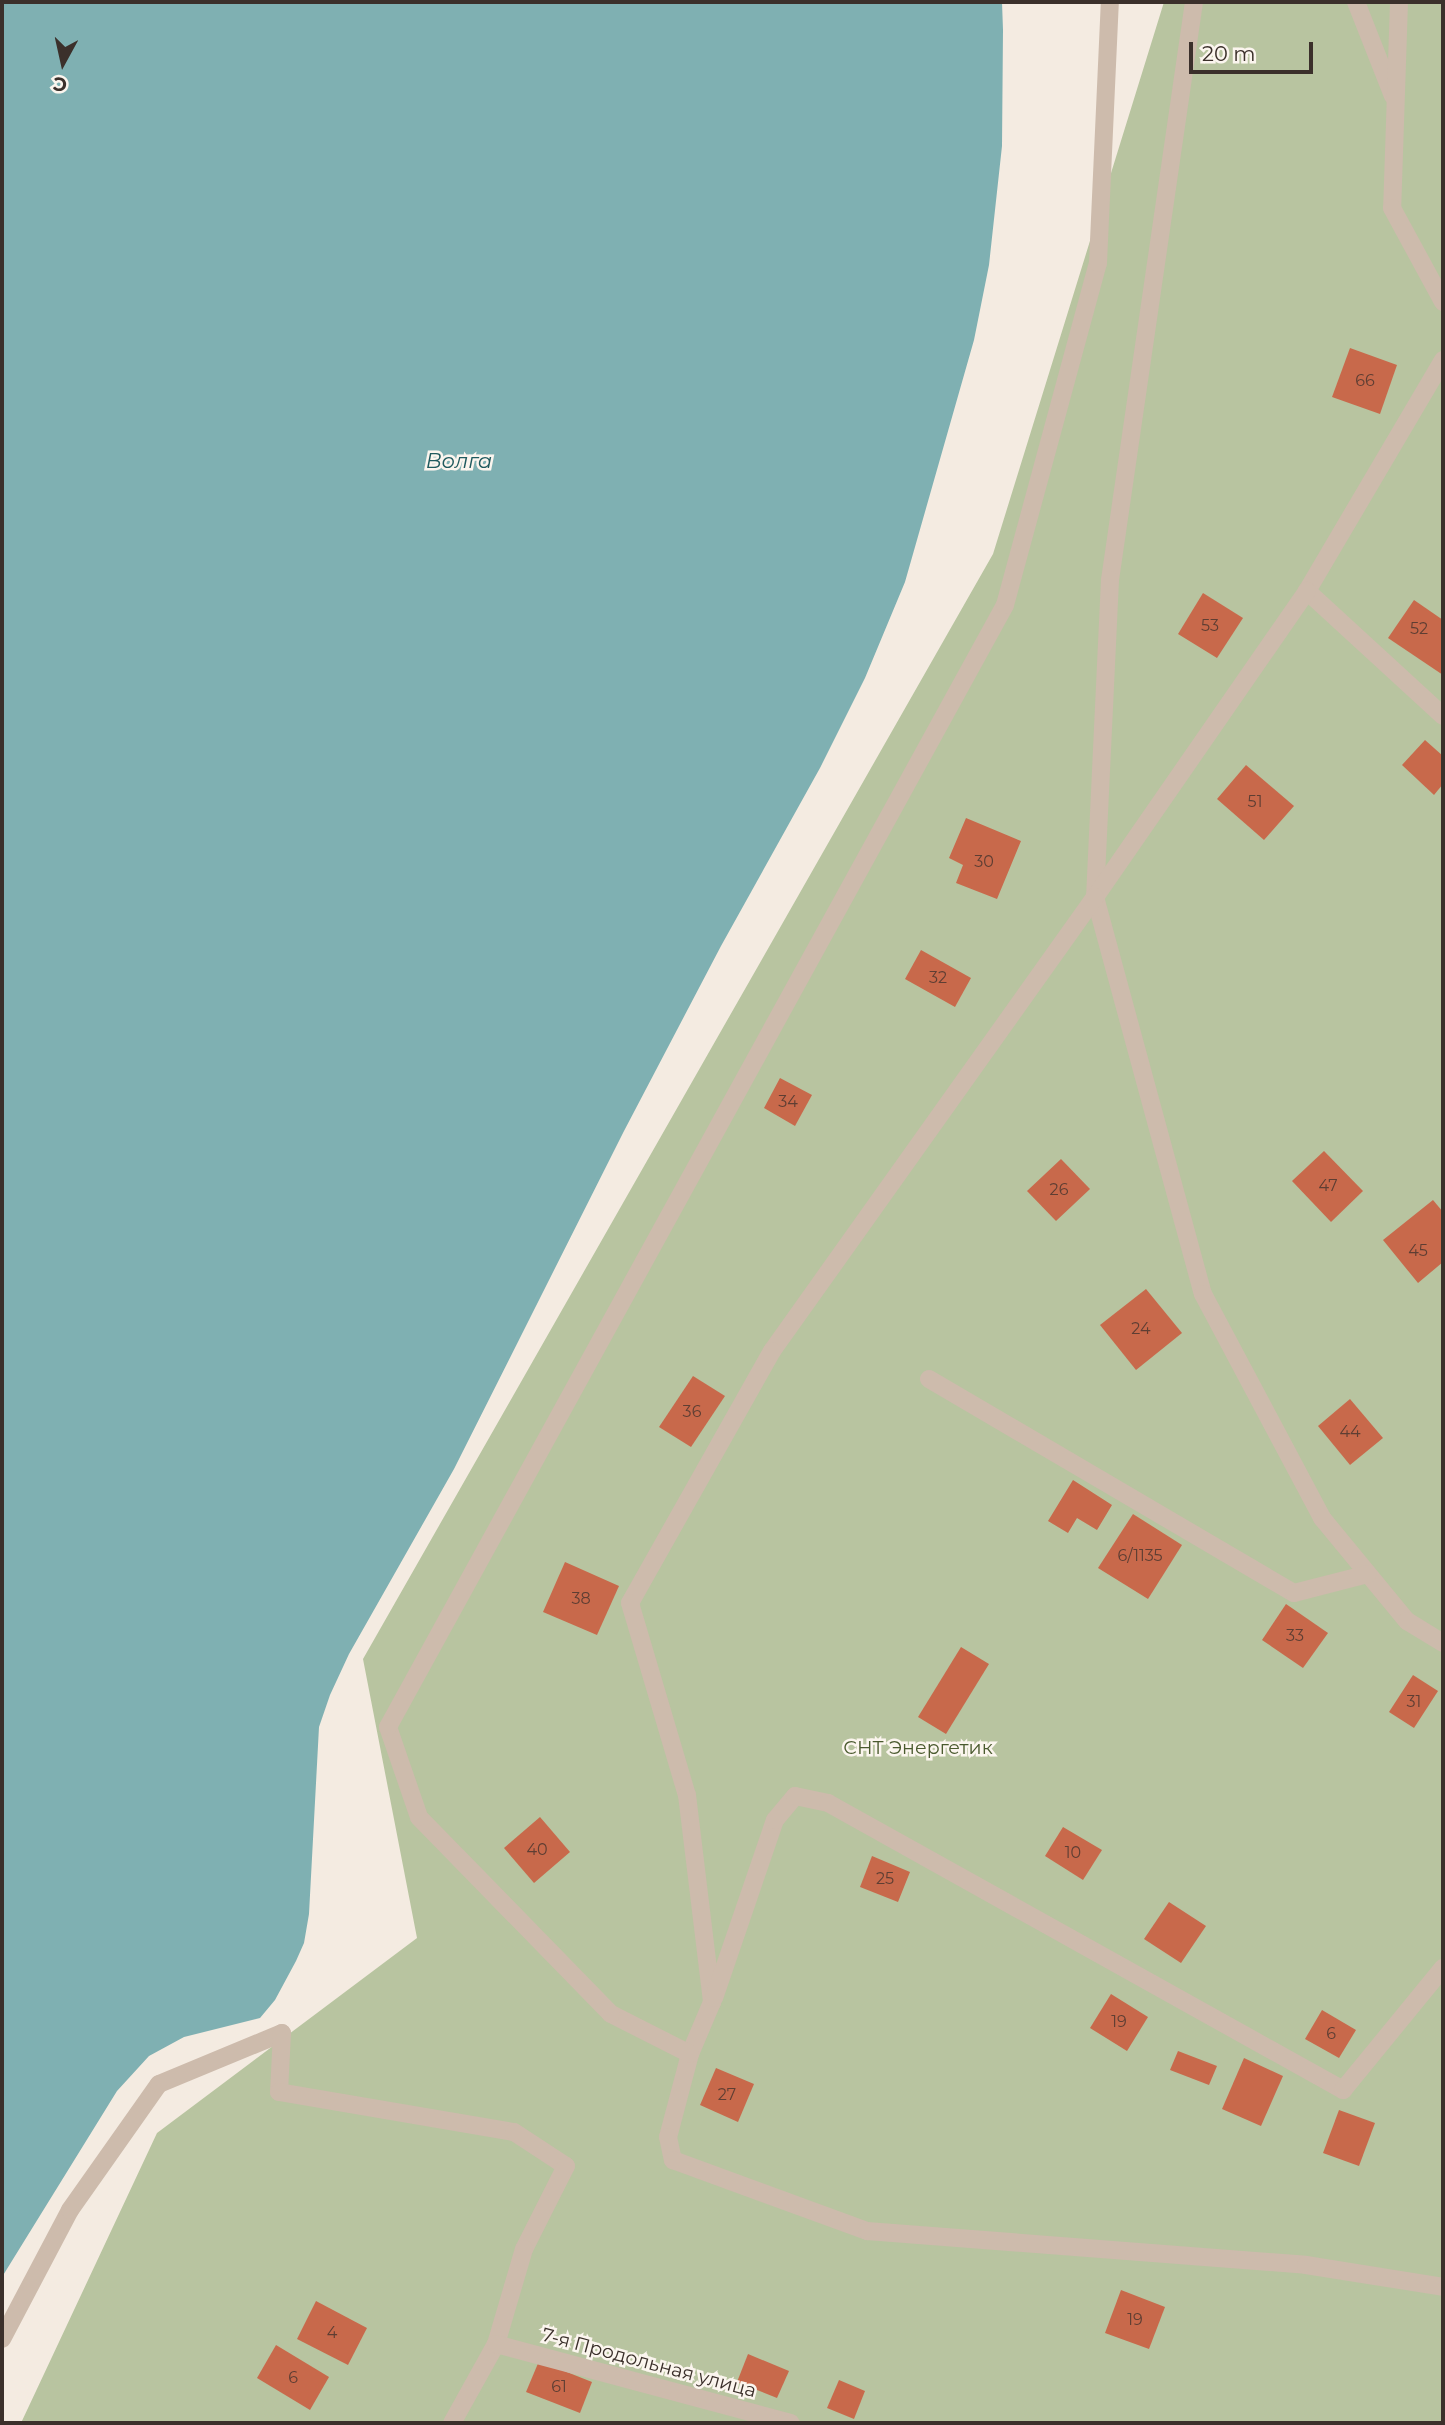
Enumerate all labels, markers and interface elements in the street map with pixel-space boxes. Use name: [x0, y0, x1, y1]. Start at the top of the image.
north arrow: [28, 28, 98, 98]
scale bar: [1193, 28, 1317, 72]
text: 20 m: [1202, 41, 1256, 66]
text: С: [52, 72, 68, 97]
house number: 66: [1355, 371, 1375, 391]
water label: Волга: [426, 448, 492, 474]
house number: 53: [1201, 616, 1219, 636]
house number: 52: [1410, 619, 1428, 639]
house number: 51: [1248, 792, 1262, 812]
house number: 30: [974, 852, 994, 872]
house number: 32: [929, 968, 947, 988]
house number: 34: [778, 1092, 798, 1112]
house number: 47: [1318, 1176, 1338, 1196]
house number: 26: [1050, 1180, 1068, 1200]
house number: 45: [1408, 1241, 1428, 1261]
house number: 24: [1131, 1319, 1151, 1339]
house number: 36: [683, 1402, 701, 1422]
house number: 44: [1339, 1422, 1361, 1442]
house number: 6/1135: [1117, 1546, 1163, 1566]
house number: 38: [571, 1589, 591, 1609]
house number: 33: [1286, 1626, 1304, 1646]
house number: 31: [1407, 1692, 1421, 1712]
park label: СНТ Энергетик: [843, 1737, 993, 1759]
house number: 40: [526, 1840, 548, 1860]
house number: 10: [1065, 1843, 1081, 1863]
house number: 25: [876, 1869, 894, 1889]
house number: 19: [1111, 2012, 1127, 2032]
house number: 6: [1326, 2024, 1336, 2044]
house number: 27: [718, 2085, 736, 2105]
house number: 19: [1127, 2310, 1143, 2330]
house number: 4: [327, 2323, 337, 2343]
street label: 7-я Продольная улица: [539, 2323, 759, 2403]
house number: 6: [288, 2368, 298, 2388]
house number: 61: [551, 2377, 567, 2397]

